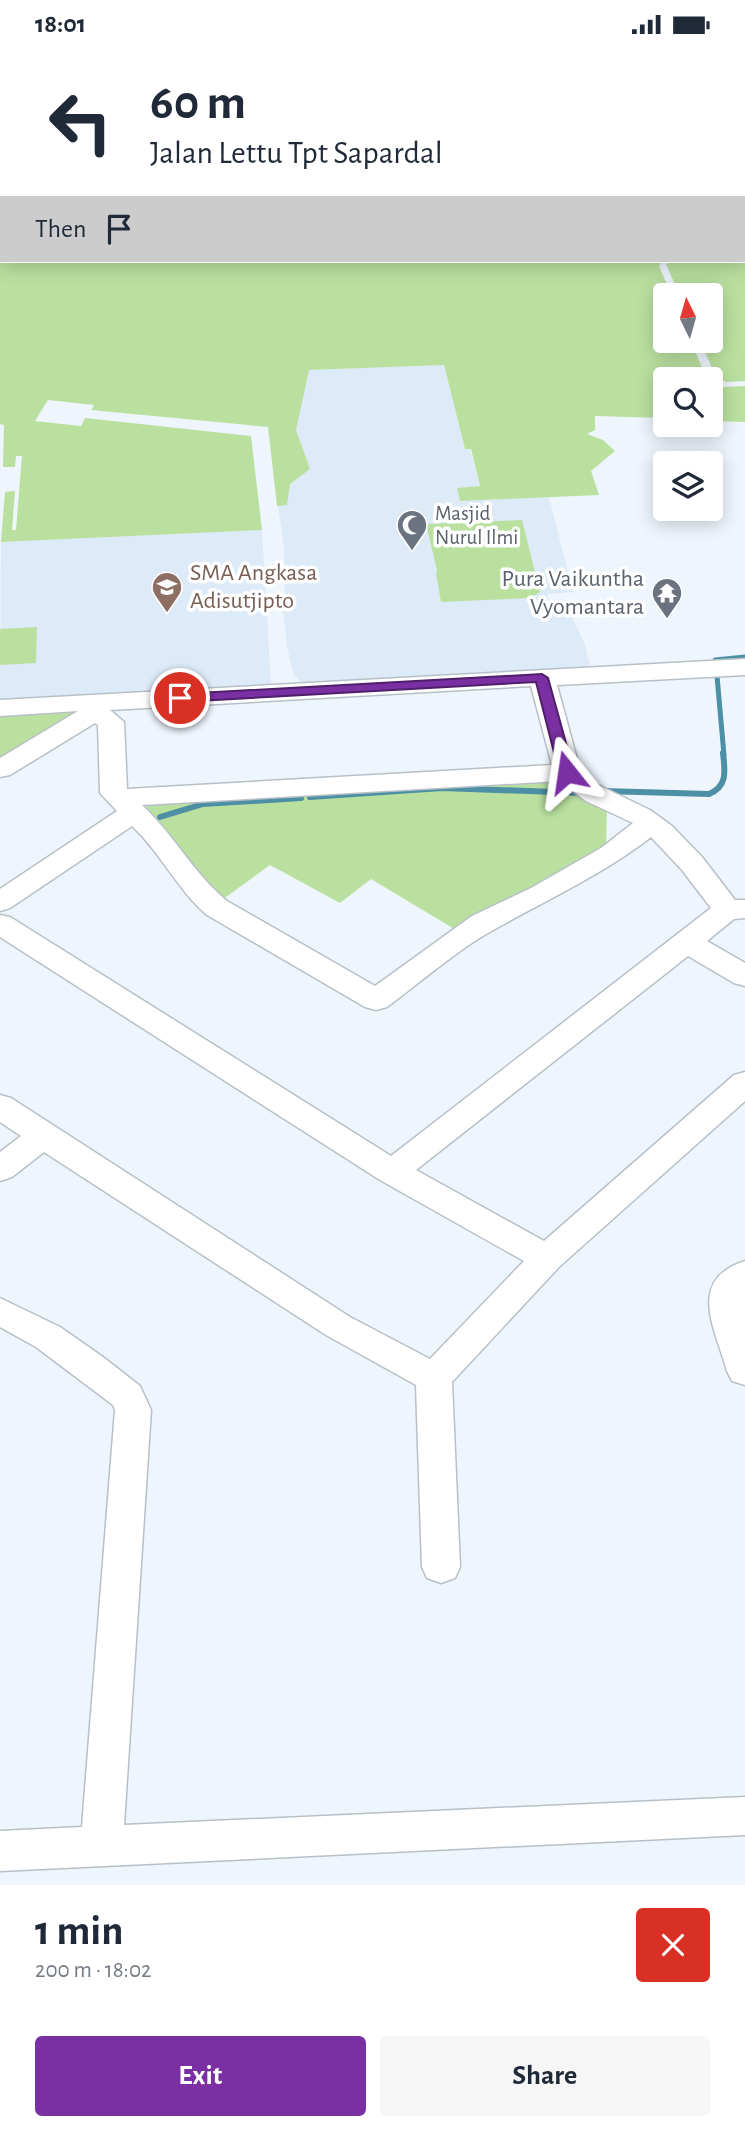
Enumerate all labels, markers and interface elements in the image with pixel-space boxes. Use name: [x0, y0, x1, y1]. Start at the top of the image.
text: 18:01: [35, 11, 86, 37]
icon: left: [35, 77, 126, 168]
text: 60 m: [150, 79, 246, 128]
text: Jalan Lettu Tpt Sapardal: [150, 137, 443, 169]
icon: arrive: [100, 210, 138, 248]
text: Then: [35, 216, 86, 242]
north arrow: [653, 283, 723, 353]
map controls: [653, 283, 723, 521]
button: search: [653, 367, 723, 437]
button: layers: [653, 451, 723, 521]
place label: Masjid Nurul Ilmi: [435, 503, 518, 548]
mosque icon: Masjid Nurul Ilmi: [395, 508, 429, 552]
place label: SMA Angkasa Adisutjipto: [190, 561, 317, 613]
place label: Pura Vaikuntha Vyomantara: [502, 567, 644, 619]
school or university icon: SMA Angkasa Adisutjipto: [150, 570, 184, 614]
temple icon: Pura Vaikuntha Vyomantara: [650, 576, 684, 620]
pin: [150, 668, 210, 728]
icon: arrive: [161, 679, 199, 717]
position arrow: [530, 735, 604, 809]
button: close: [636, 1908, 710, 1982]
text: 1 min: [35, 1910, 124, 1952]
text: 200 m · 18:02: [35, 1959, 152, 1982]
button: Exit: [35, 2036, 366, 2116]
button: Share: [380, 2036, 710, 2116]

